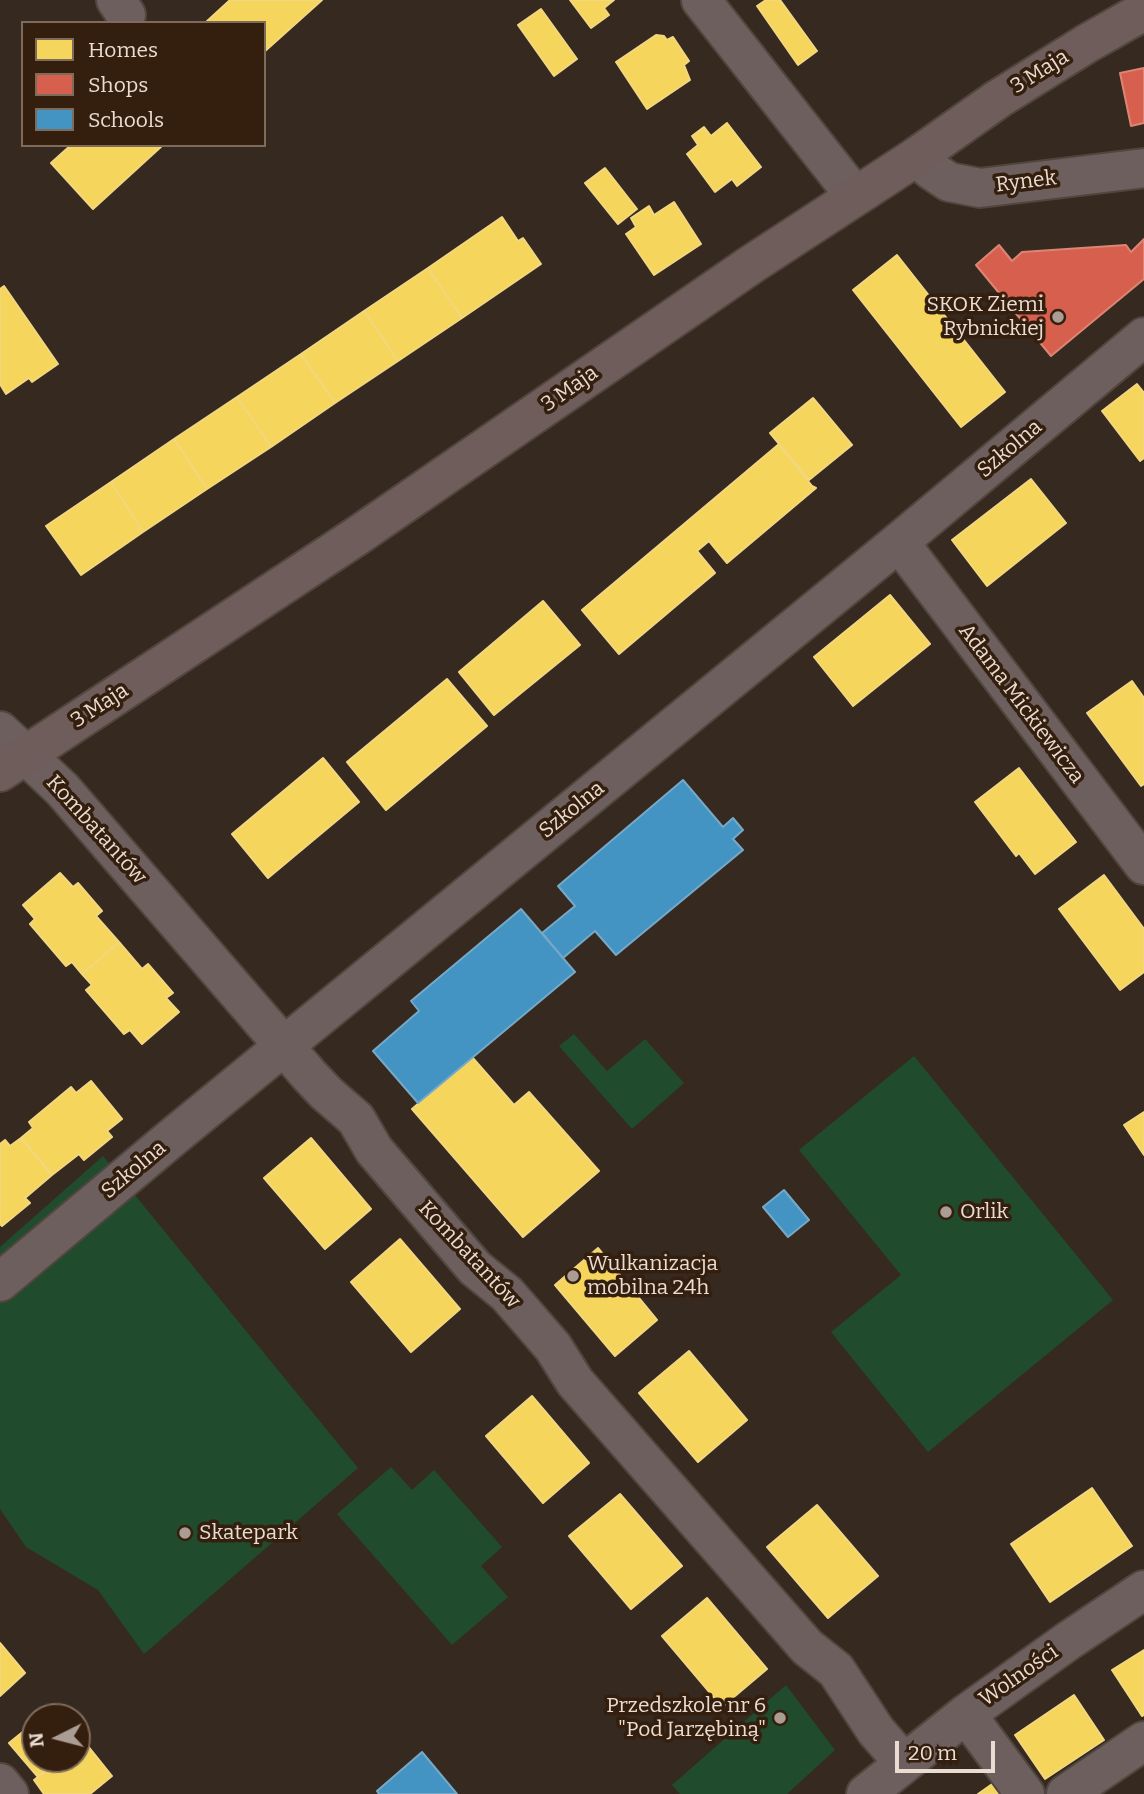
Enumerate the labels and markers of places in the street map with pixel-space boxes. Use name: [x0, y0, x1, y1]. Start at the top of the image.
place label: SKOK Ziemi Rybnickiej: [926, 292, 1044, 342]
marker: SKOK Ziemi Rybnickiej: [1050, 309, 1066, 325]
place label: Orlik: [960, 1199, 1008, 1225]
marker: Orlik: [938, 1204, 954, 1220]
place label: Wulkanizacja mobilna 24h: [587, 1251, 718, 1301]
marker: Wulkanizacja mobilna 24h: [565, 1268, 581, 1284]
place label: Skatepark: [199, 1520, 298, 1546]
marker: Skatepark: [177, 1525, 193, 1541]
place label: Przedszkole nr 6 "Pod Jarzębiną": [606, 1693, 766, 1743]
marker: Przedszkole nr 6 "Pod Jarzębiną": [772, 1710, 788, 1726]

